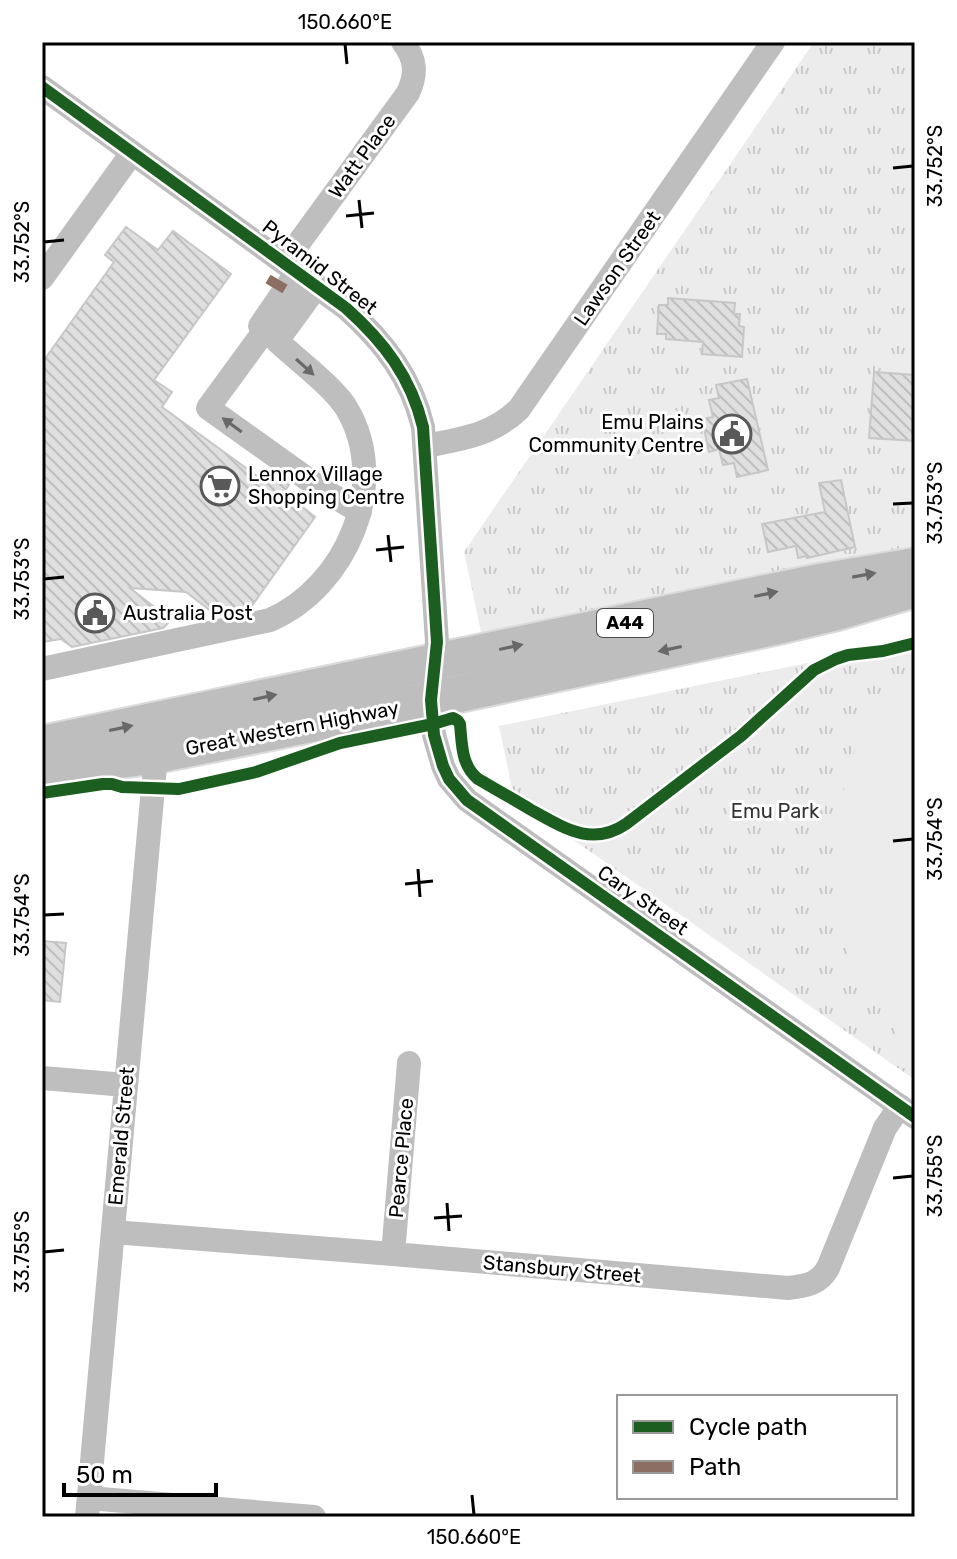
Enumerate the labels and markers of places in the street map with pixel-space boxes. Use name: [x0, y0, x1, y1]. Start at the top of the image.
place label: Emu Plains Community Centre: [528, 410, 704, 457]
public building icon: Emu Plains Community Centre: [711, 413, 753, 455]
place label: Lennox Village Shopping Centre: [248, 462, 405, 509]
supermarket icon: Lennox Village Shopping Centre: [199, 465, 241, 507]
public building icon: Australia Post: [74, 592, 116, 634]
place label: Australia Post: [123, 601, 253, 625]

